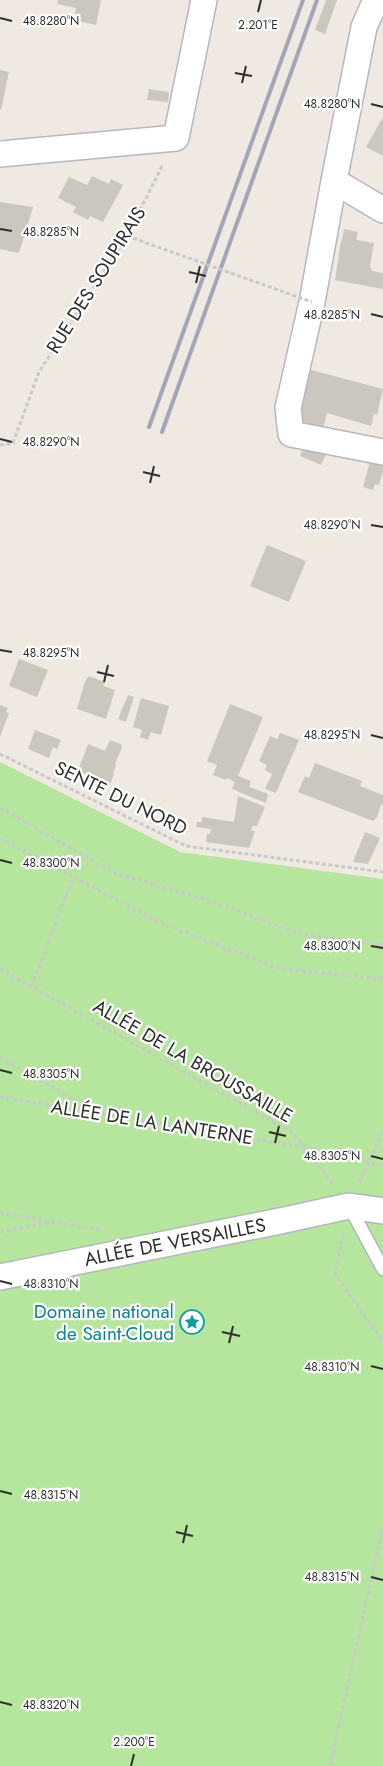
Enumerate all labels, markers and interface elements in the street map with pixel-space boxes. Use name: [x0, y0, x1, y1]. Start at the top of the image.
text: 48.8280°N: [23, 12, 79, 30]
text: 2.201°E: [238, 16, 278, 34]
text: 48.8280°N: [304, 95, 360, 113]
street label: RUE DES SOUPIRAIS: [40, 201, 152, 359]
text: 48.8285°N: [23, 223, 79, 241]
text: 48.8285°N: [304, 306, 360, 324]
text: 48.8290°N: [22, 433, 80, 451]
text: 48.8290°N: [303, 516, 361, 534]
text: 48.8295°N: [23, 644, 79, 662]
text: 48.8295°N: [304, 726, 360, 744]
street label: SENTE DU NORD: [50, 754, 192, 842]
text: 48.8300°N: [22, 854, 80, 872]
text: 48.8300°N: [303, 937, 361, 955]
street label: ALLÉE DE LA BROUSSAILLE: [88, 993, 298, 1129]
text: 48.8305°N: [23, 1065, 79, 1083]
street label: ALLÉE DE LA LANTERNE: [49, 1093, 255, 1151]
text: 48.8305°N: [304, 1147, 360, 1165]
street label: ALLÉE DE VERSAILLES: [82, 1211, 268, 1273]
text: 48.8310°N: [23, 1275, 79, 1293]
place label: Domaine national de Saint-Cloud: [34, 1298, 174, 1347]
place icon: Domaine national de Saint-Cloud: [179, 1309, 205, 1335]
text: 48.8310°N: [304, 1358, 360, 1376]
text: 48.8315°N: [24, 1486, 78, 1504]
text: 48.8315°N: [305, 1568, 359, 1586]
text: 48.8320°N: [23, 1696, 79, 1714]
text: 2.200°E: [113, 1733, 155, 1751]

